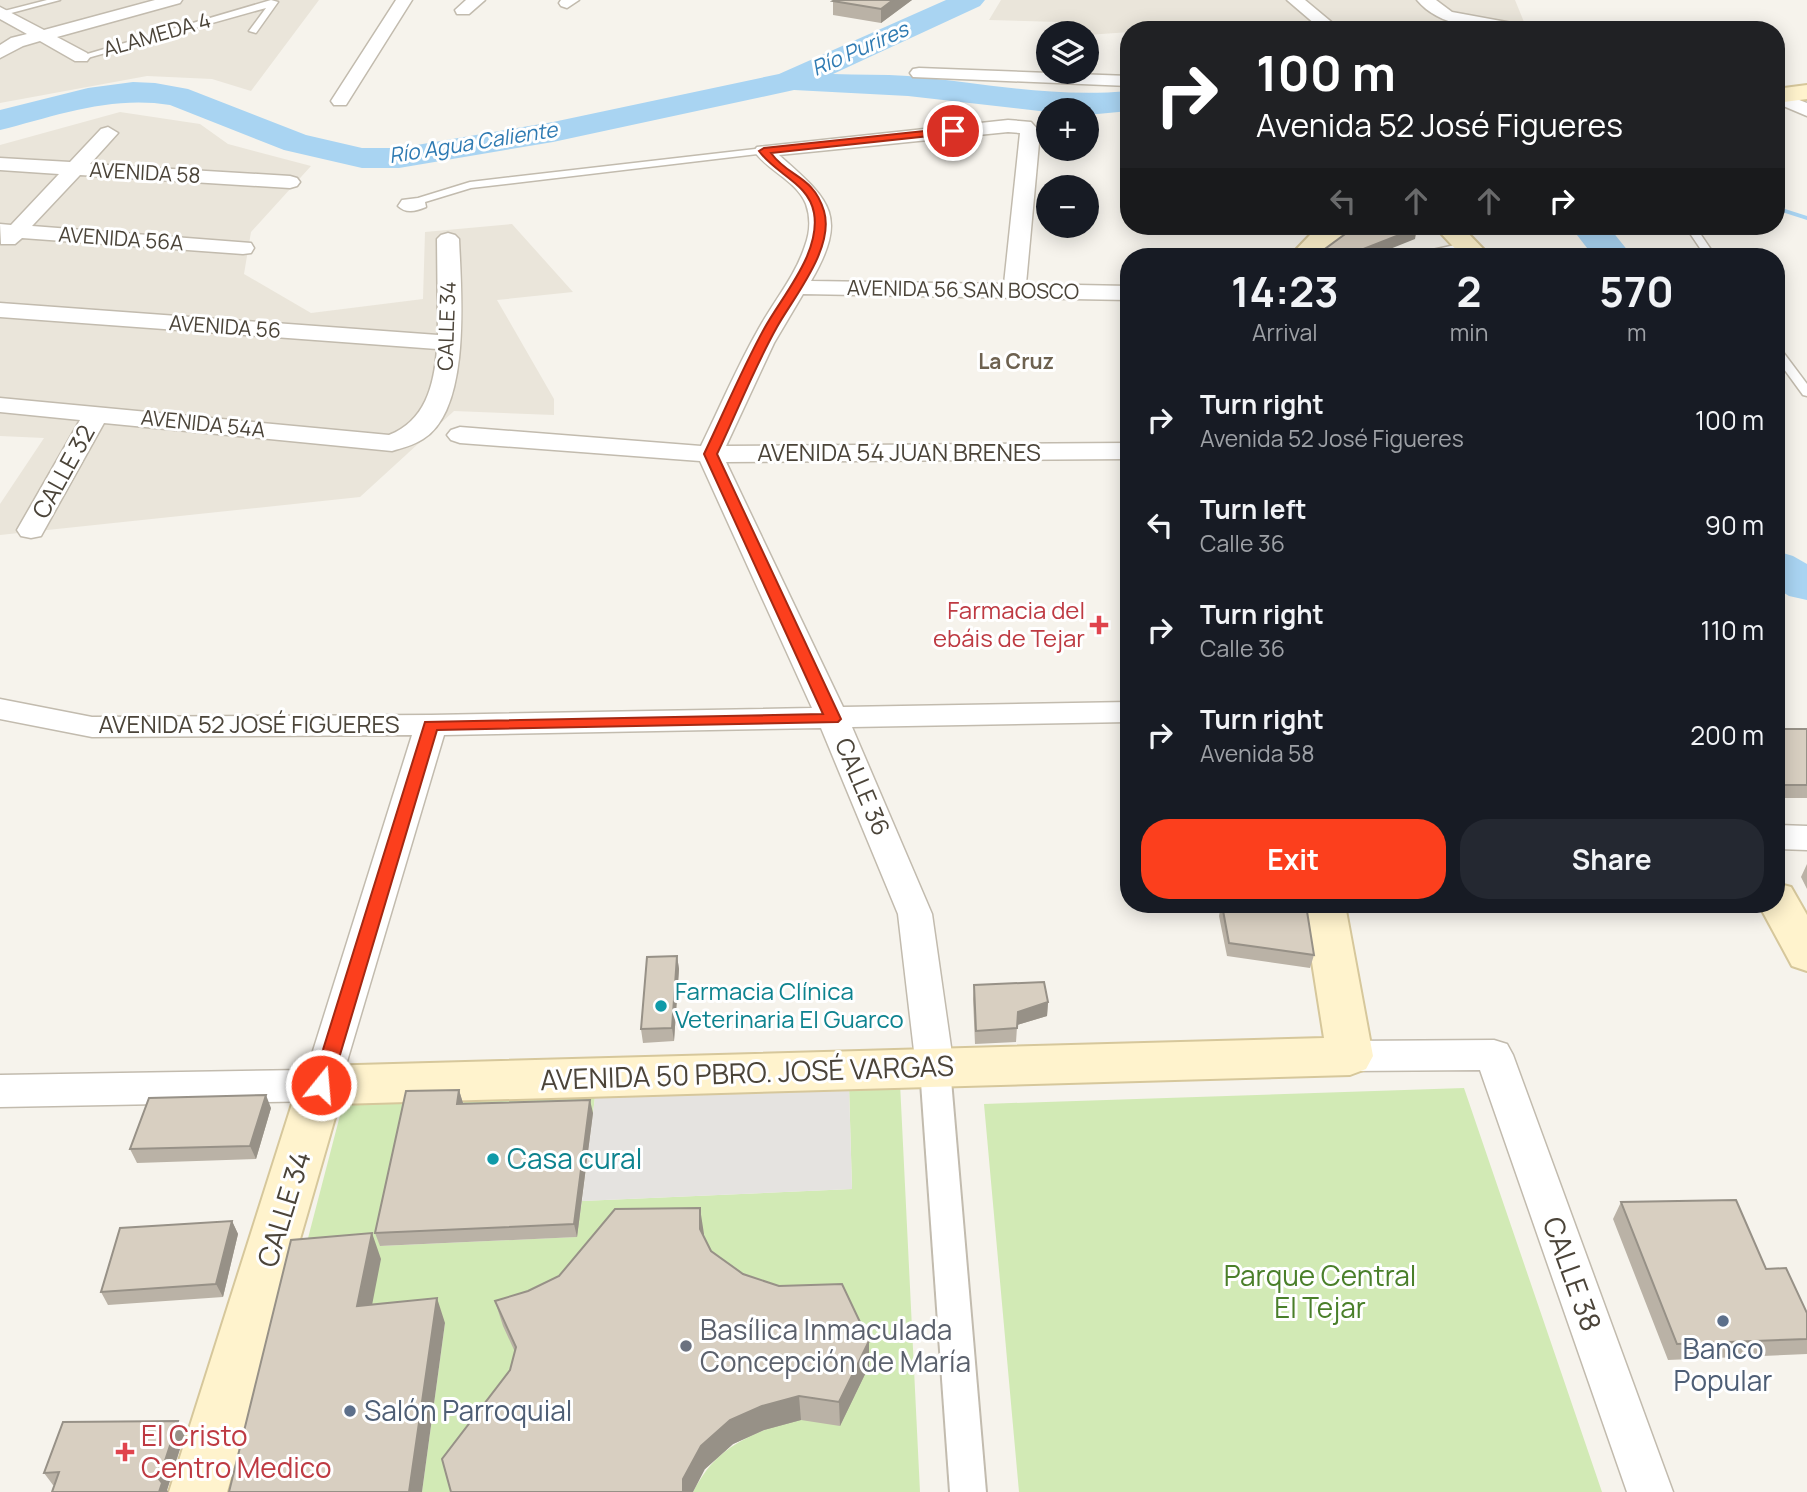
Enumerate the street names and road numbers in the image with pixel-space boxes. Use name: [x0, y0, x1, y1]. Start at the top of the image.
street label: ALAMEDA 4: [100, 5, 214, 63]
street label: AVENIDA 58: [89, 155, 201, 189]
street label: AVENIDA 56A: [58, 220, 185, 256]
street label: AVENIDA 56 SAN BOSCO: [847, 273, 1079, 305]
street label: CALLE 34: [430, 281, 462, 371]
street label: AVENIDA 56: [168, 308, 282, 344]
street label: AVENIDA 54A: [139, 403, 267, 443]
street label: CALLE 32: [24, 419, 102, 524]
street label: AVENIDA 54 JUAN BRENES: [757, 435, 1041, 468]
street label: AVENIDA 52 JOSÉ FIGUERES: [99, 707, 399, 740]
street label: CALLE 36: [828, 733, 899, 840]
street label: AVENIDA 50 PBRO. JOSÉ VARGAS: [539, 1046, 955, 1098]
street label: CALLE 34: [247, 1146, 319, 1271]
street label: CALLE 38: [1535, 1211, 1611, 1336]

